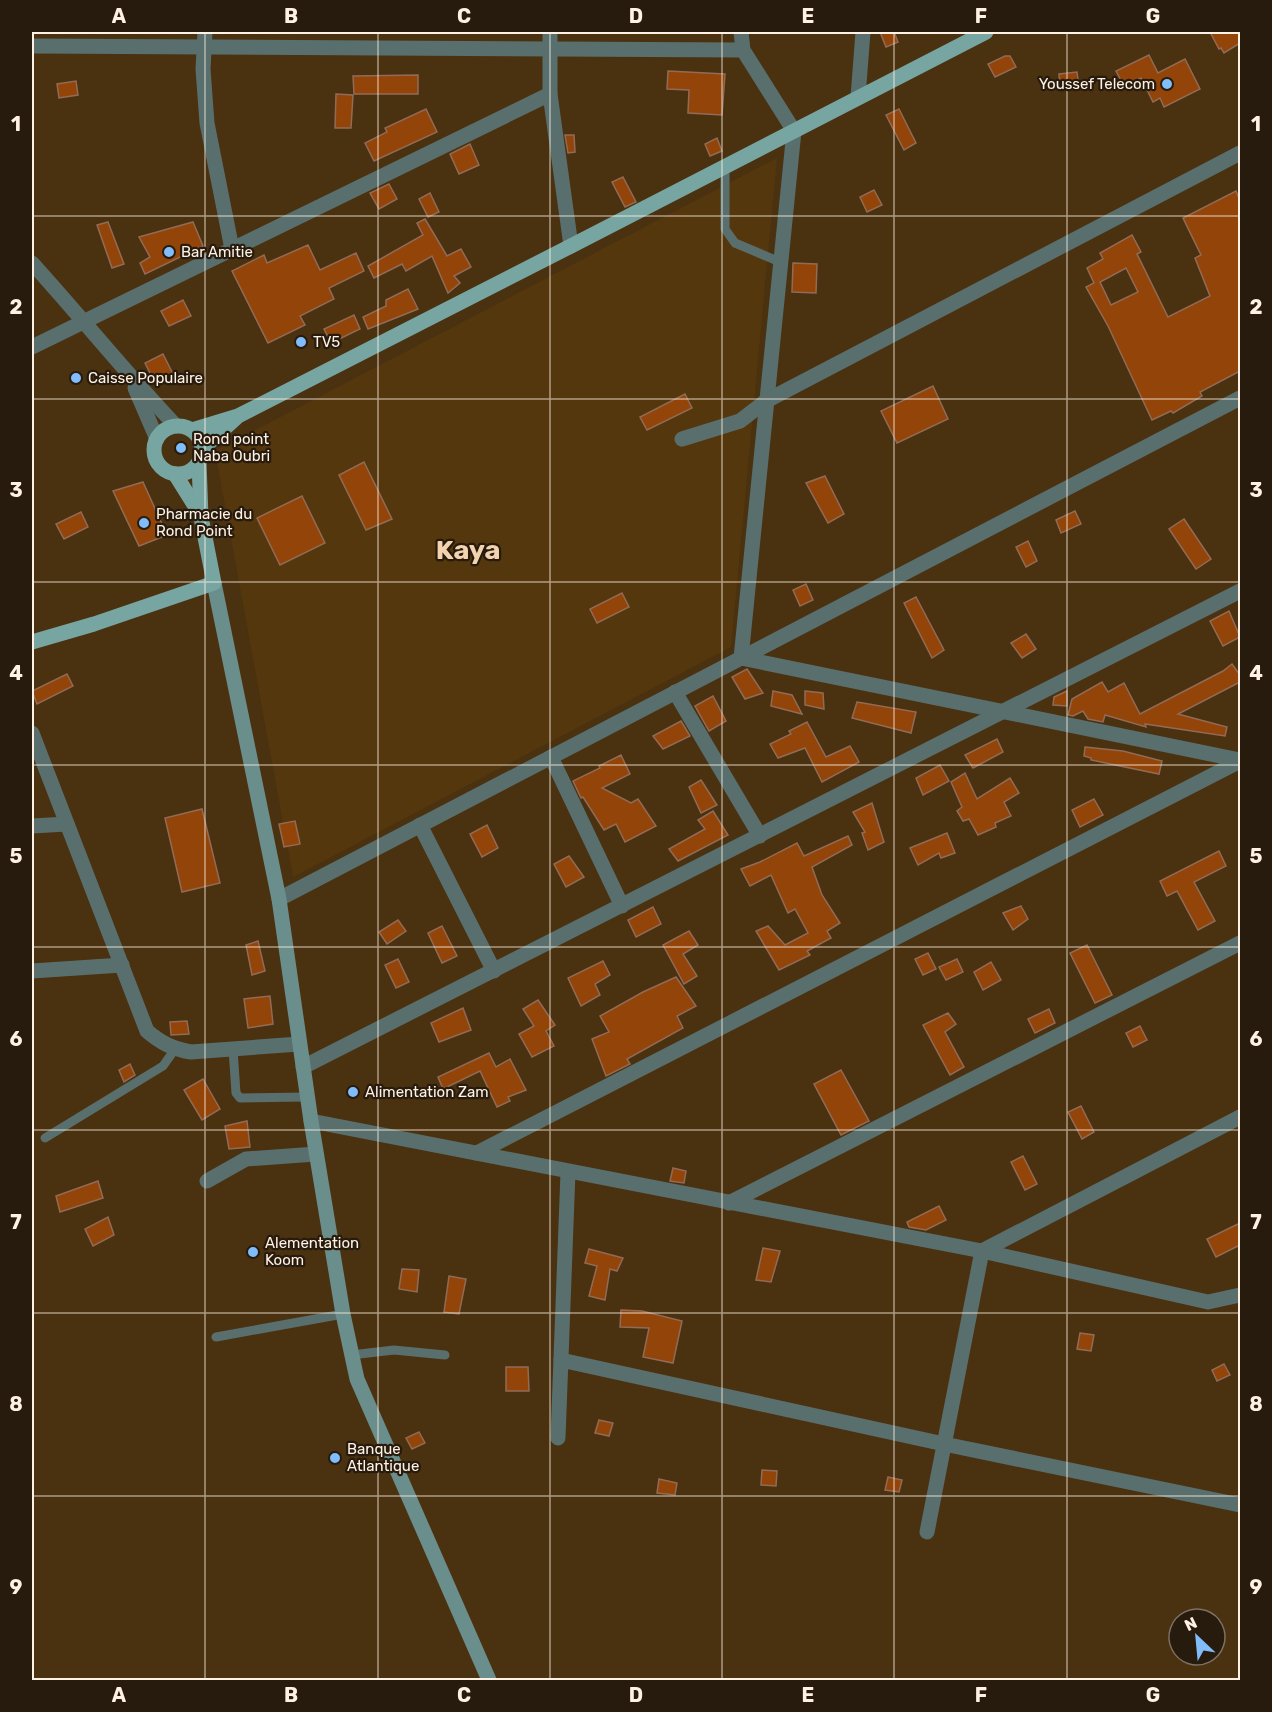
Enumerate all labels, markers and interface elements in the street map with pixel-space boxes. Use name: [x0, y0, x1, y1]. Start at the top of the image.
text: A: [112, 4, 127, 28]
text: B: [284, 4, 298, 28]
text: C: [457, 4, 471, 28]
text: D: [629, 4, 643, 28]
text: E: [802, 4, 814, 28]
text: F: [975, 4, 987, 28]
text: G: [1146, 4, 1160, 28]
place label: Youssef Telecom: [1039, 75, 1155, 93]
marker: Youssef Telecom: [1160, 77, 1174, 91]
text: 1: [11, 112, 21, 136]
text: 1: [1251, 112, 1261, 136]
place label: Bar Amitie: [181, 243, 253, 261]
marker: Bar Amitie: [162, 245, 176, 259]
text: 2: [10, 295, 23, 319]
text: 2: [1250, 295, 1263, 319]
place label: TV5: [313, 333, 340, 351]
marker: TV5: [294, 335, 308, 349]
place label: Caisse Populaire: [88, 369, 203, 387]
marker: Caisse Populaire: [69, 371, 83, 385]
place label: Rond point Naba Oubri: [193, 430, 270, 465]
marker: Rond point Naba Oubri: [174, 441, 188, 455]
text: 3: [9, 478, 23, 502]
text: 3: [1249, 478, 1263, 502]
place label: Pharmacie du Rond Point: [156, 505, 252, 540]
marker: Pharmacie du Rond Point: [137, 516, 151, 530]
district label: Kaya: [436, 534, 500, 566]
text: 4: [9, 661, 23, 685]
text: 4: [1249, 661, 1263, 685]
text: 5: [10, 844, 23, 868]
text: 5: [1250, 844, 1263, 868]
text: 6: [9, 1027, 23, 1051]
text: 6: [1249, 1027, 1263, 1051]
place label: Alimentation Zam: [365, 1083, 489, 1101]
marker: Alimentation Zam: [346, 1085, 360, 1099]
text: 7: [10, 1210, 22, 1234]
text: 7: [1250, 1210, 1262, 1234]
place label: Alementation Koom: [265, 1234, 359, 1269]
marker: Alementation Koom: [246, 1245, 260, 1259]
text: 8: [9, 1392, 23, 1416]
text: 8: [1249, 1392, 1263, 1416]
place label: Banque Atlantique: [347, 1440, 419, 1475]
marker: Banque Atlantique: [328, 1451, 342, 1465]
text: 9: [10, 1575, 23, 1599]
text: 9: [1250, 1575, 1263, 1599]
north arrow: [1167, 1607, 1227, 1667]
text: N: [1181, 1613, 1200, 1635]
text: A: [112, 1683, 127, 1707]
text: B: [284, 1683, 298, 1707]
text: C: [457, 1683, 471, 1707]
text: D: [629, 1683, 643, 1707]
text: E: [802, 1683, 814, 1707]
text: F: [975, 1683, 987, 1707]
text: G: [1146, 1683, 1160, 1707]

